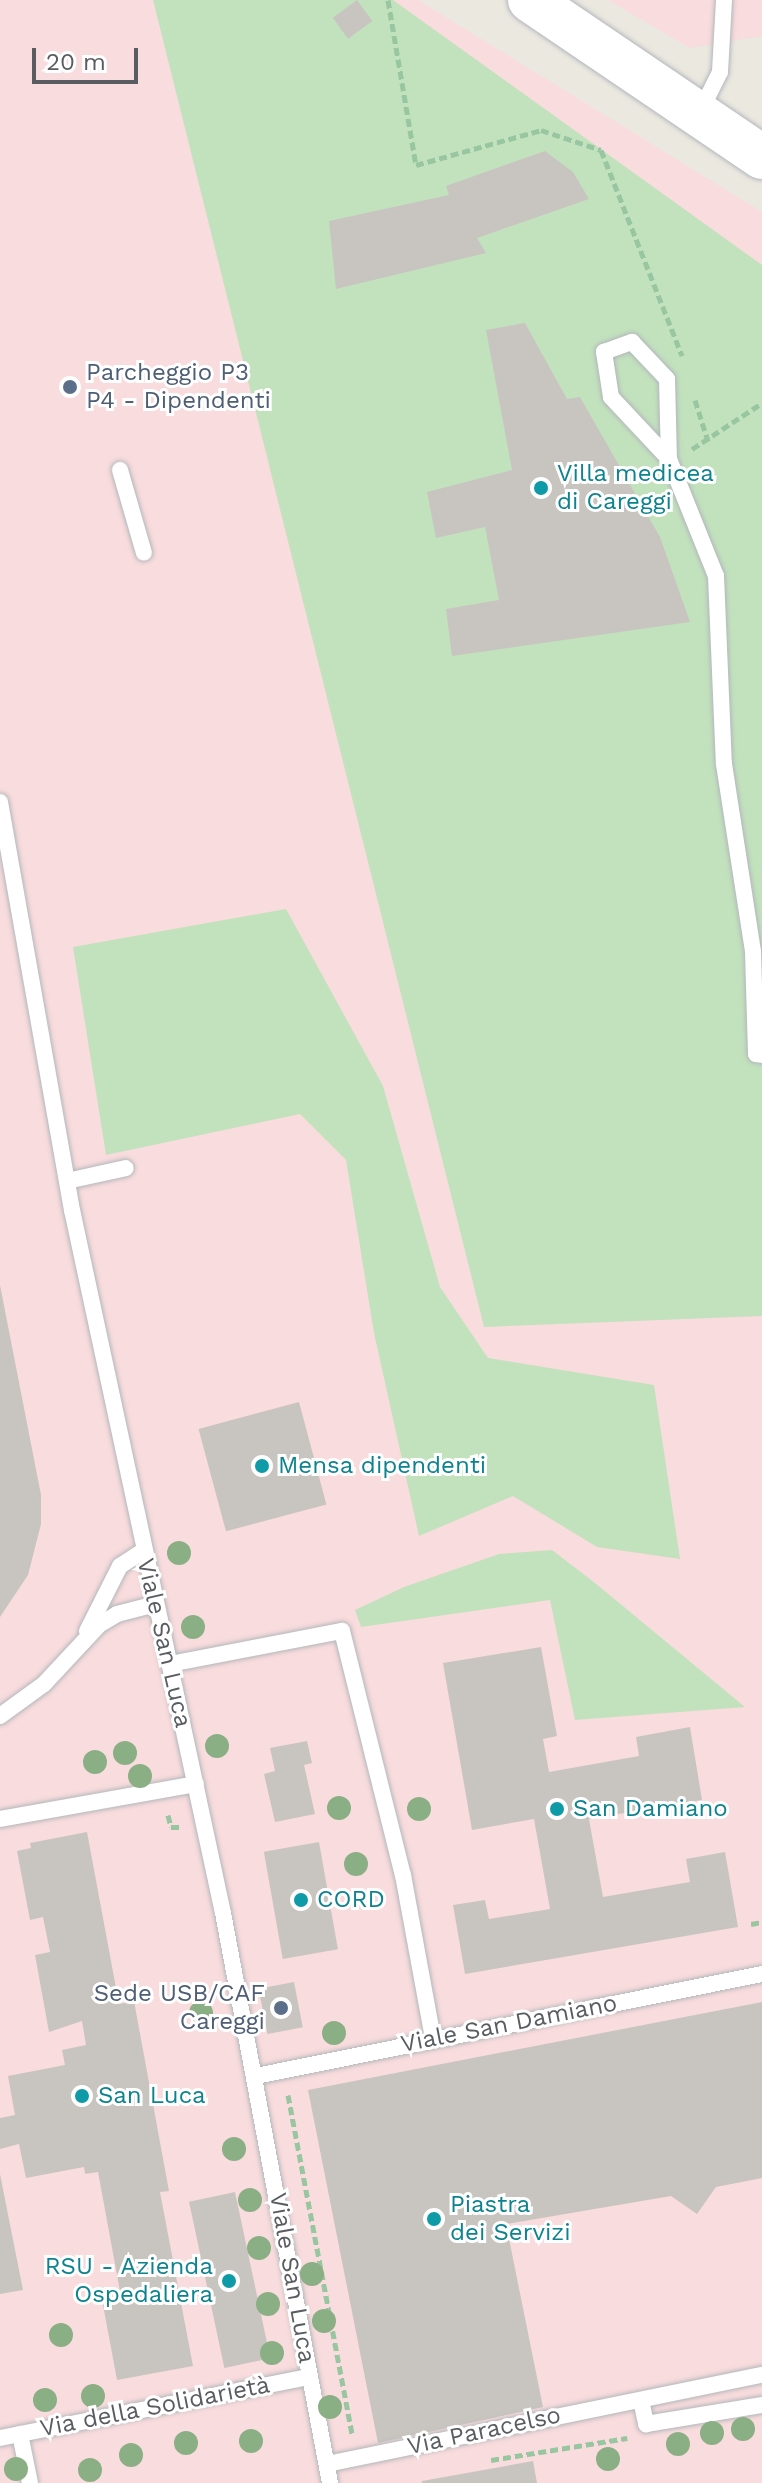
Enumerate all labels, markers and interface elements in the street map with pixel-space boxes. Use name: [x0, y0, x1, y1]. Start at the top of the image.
scale bar: [36, 32, 142, 82]
text: 20 m: [46, 48, 106, 76]
place label: Parcheggio P3 P4 - Dipendenti: [86, 359, 271, 415]
marker: Parcheggio P3 P4 - Dipendenti: [61, 378, 79, 396]
place label: Villa medicea di Careggi: [557, 460, 714, 516]
marker: Villa medicea di Careggi: [532, 479, 550, 497]
place label: Mensa dipendenti: [278, 1452, 487, 1480]
marker: Mensa dipendenti: [253, 1457, 271, 1475]
street label: Viale San Luca: [131, 1556, 197, 1730]
place label: San Damiano: [573, 1795, 728, 1823]
marker: San Damiano: [548, 1800, 566, 1818]
place label: CORD: [317, 1886, 385, 1914]
marker: CORD: [292, 1891, 310, 1909]
place label: Sede USB/CAF Careggi: [94, 1980, 265, 2036]
street label: Viale San Damiano: [398, 1989, 620, 2059]
marker: Sede USB/CAF Careggi: [272, 1999, 290, 2017]
place label: San Luca: [98, 2082, 206, 2110]
marker: San Luca: [73, 2087, 91, 2105]
street label: Viale San Luca: [263, 2191, 321, 2365]
place label: Piastra dei Servizi: [450, 2191, 571, 2247]
marker: Piastra dei Servizi: [425, 2210, 443, 2228]
place label: RSU - Azienda Ospedaliera: [44, 2253, 213, 2309]
marker: RSU - Azienda Ospedaliera: [220, 2272, 238, 2290]
street label: Via della Solidarietà: [37, 2370, 273, 2444]
street label: Via Paracelso: [404, 2401, 564, 2461]

